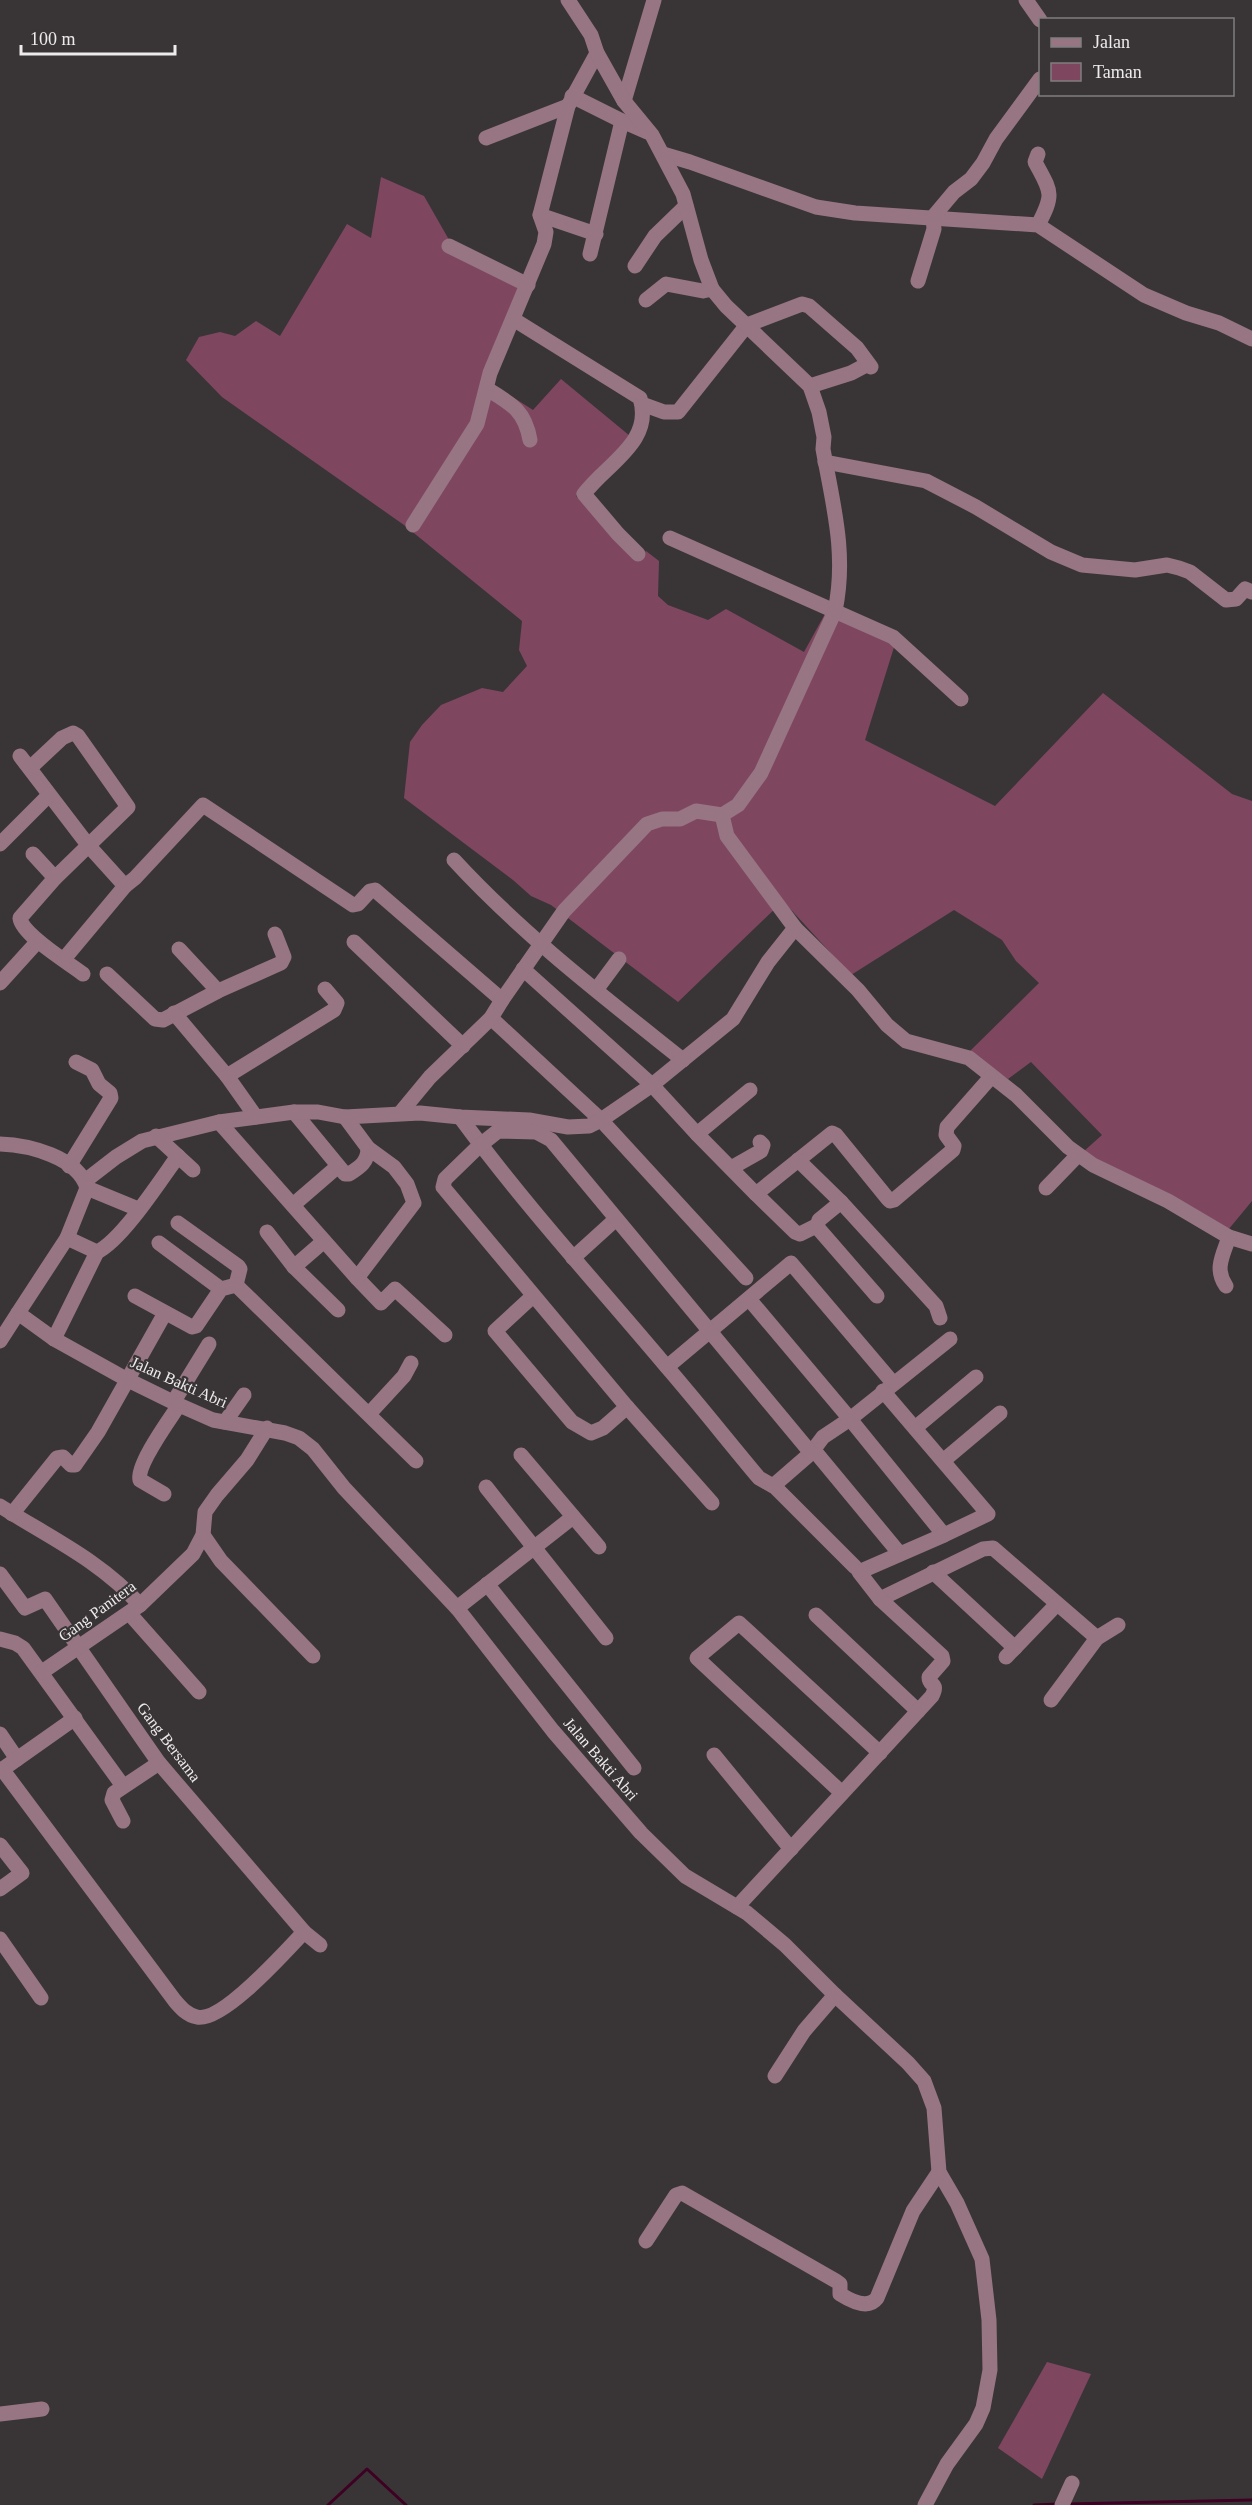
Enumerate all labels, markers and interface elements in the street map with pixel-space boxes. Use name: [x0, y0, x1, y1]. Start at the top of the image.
scale bar: [21, 18, 176, 56]
legend: [1039, 18, 1234, 96]
text: 100 m: [30, 29, 76, 49]
text: Jalan: [1093, 32, 1130, 52]
text: Taman: [1093, 62, 1142, 82]
street label: Jalan Bakti Abri: [128, 1353, 230, 1411]
street label: Gang Panitera: [55, 1577, 139, 1645]
street label: Gang Bersama: [133, 1699, 204, 1786]
street label: Jalan Bakti Abri: [560, 1714, 642, 1804]

